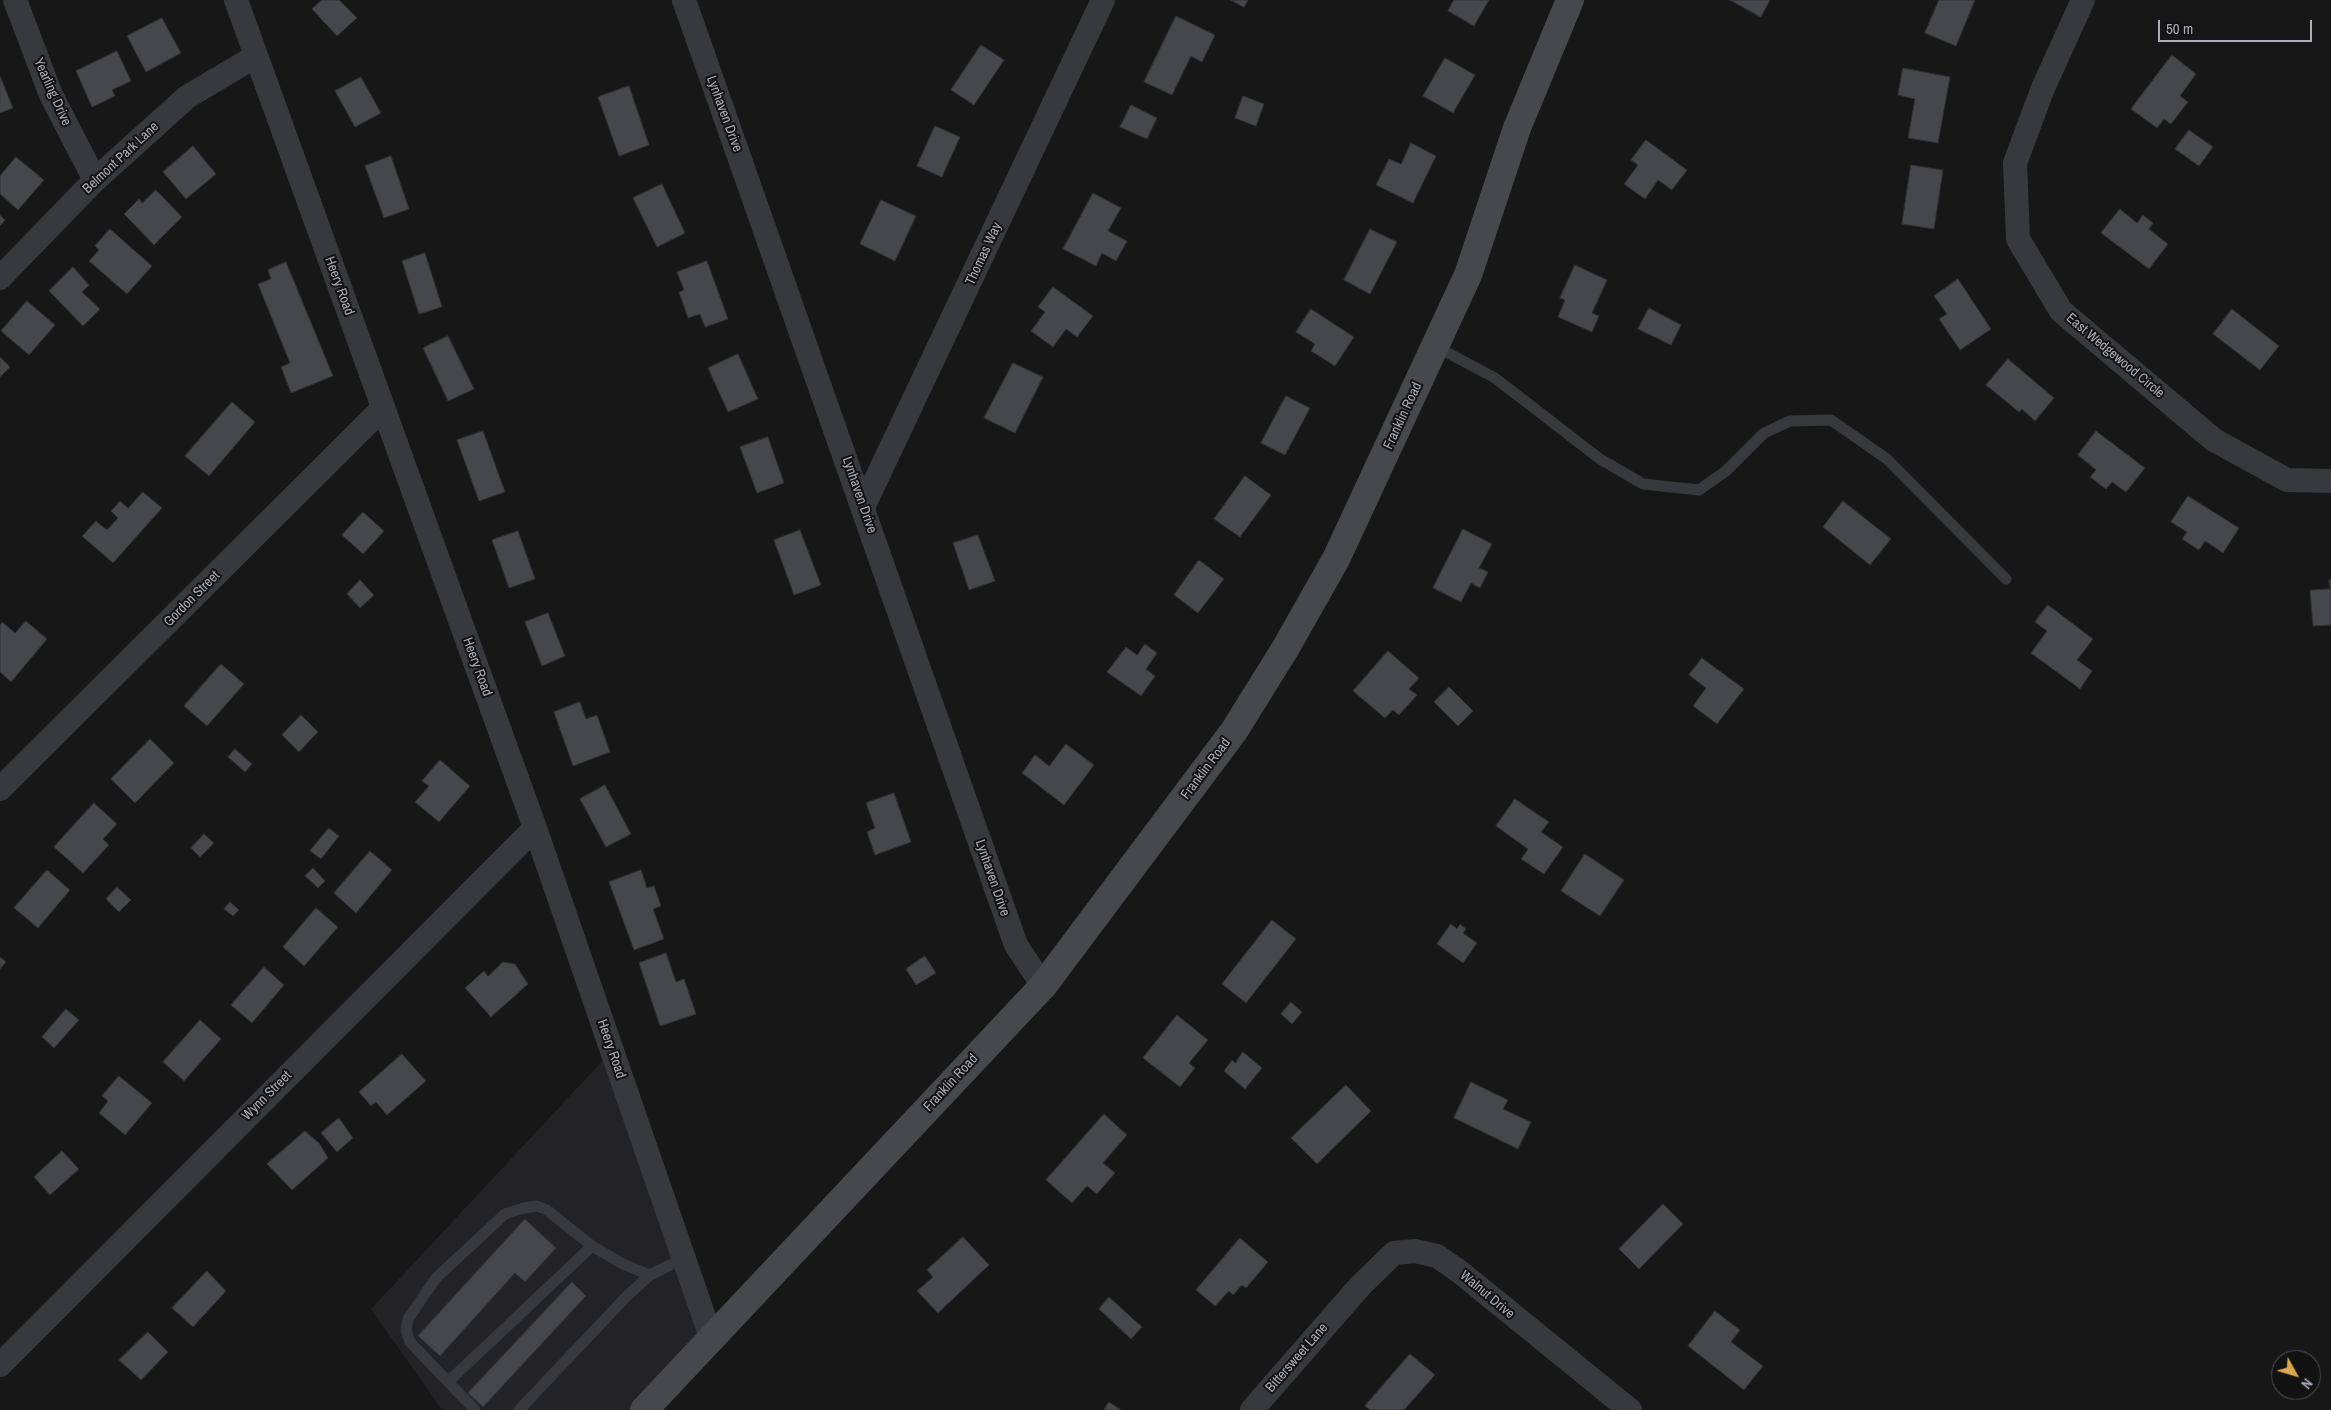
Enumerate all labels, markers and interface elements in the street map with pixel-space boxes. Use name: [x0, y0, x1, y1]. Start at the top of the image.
scale bar: [2161, 10, 2315, 42]
text: 50 m: [2166, 18, 2193, 39]
street label: Yearling Drive: [30, 55, 74, 129]
street label: Lynhaven Drive: [702, 74, 746, 154]
street label: Belmont Park Lane: [80, 119, 162, 197]
street label: Thomas Way: [962, 220, 1006, 288]
street label: Heery Road: [321, 254, 357, 318]
street label: East Wedgewood Circle: [2063, 310, 2167, 402]
street label: Franklin Road: [1380, 380, 1426, 452]
street label: Lynhaven Drive: [838, 454, 880, 536]
street label: Gordon Street: [161, 568, 223, 630]
street label: Heery Road: [459, 635, 495, 699]
street label: Franklin Road: [1178, 735, 1234, 803]
street label: Lynhaven Drive: [971, 837, 1013, 919]
street label: Heery Road: [593, 1017, 629, 1081]
street label: Franklin Road: [920, 1051, 982, 1115]
street label: Wynn Street: [239, 1068, 295, 1124]
street label: Walnut Drive: [1456, 1267, 1518, 1323]
street label: Bittersweet Lane: [1262, 1320, 1332, 1396]
north arrow: [2271, 1350, 2321, 1400]
text: N: [2297, 1375, 2316, 1393]

